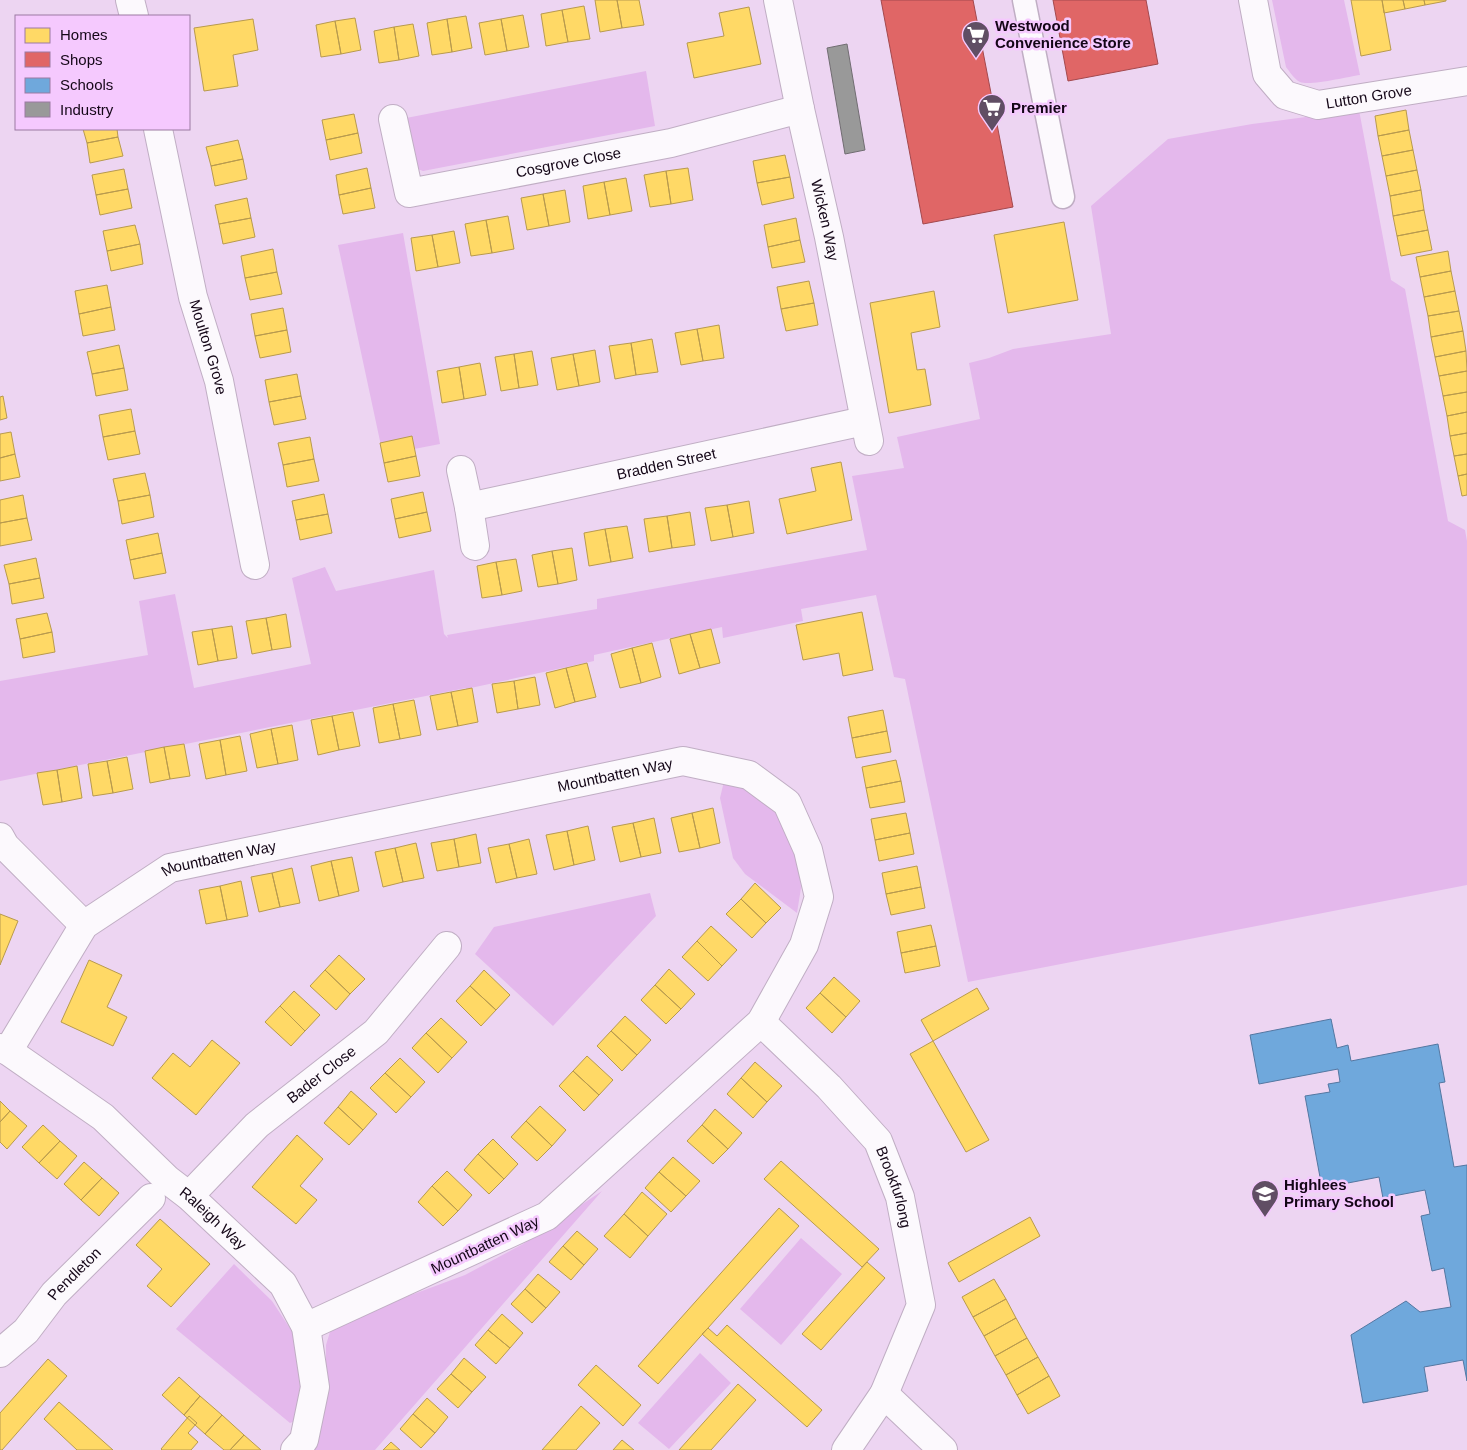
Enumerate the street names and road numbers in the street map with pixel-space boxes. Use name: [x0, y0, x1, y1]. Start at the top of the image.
street label: Lutton Grove: [1325, 81, 1413, 112]
street label: Cosgrove Close: [514, 144, 622, 180]
street label: Wicken Way: [808, 178, 843, 263]
street label: Moulton Grove: [186, 297, 230, 396]
street label: Bradden Street: [615, 444, 718, 483]
street label: Mountbatten Way: [556, 754, 675, 795]
street label: Mountbatten Way: [158, 837, 278, 880]
street label: Bader Close: [283, 1042, 359, 1106]
street label: Brookfurlong: [873, 1144, 915, 1229]
street label: Raleigh Way: [177, 1183, 250, 1254]
street label: Mountbatten Way: [428, 1212, 542, 1277]
street label: Pendleton: [44, 1244, 104, 1303]

